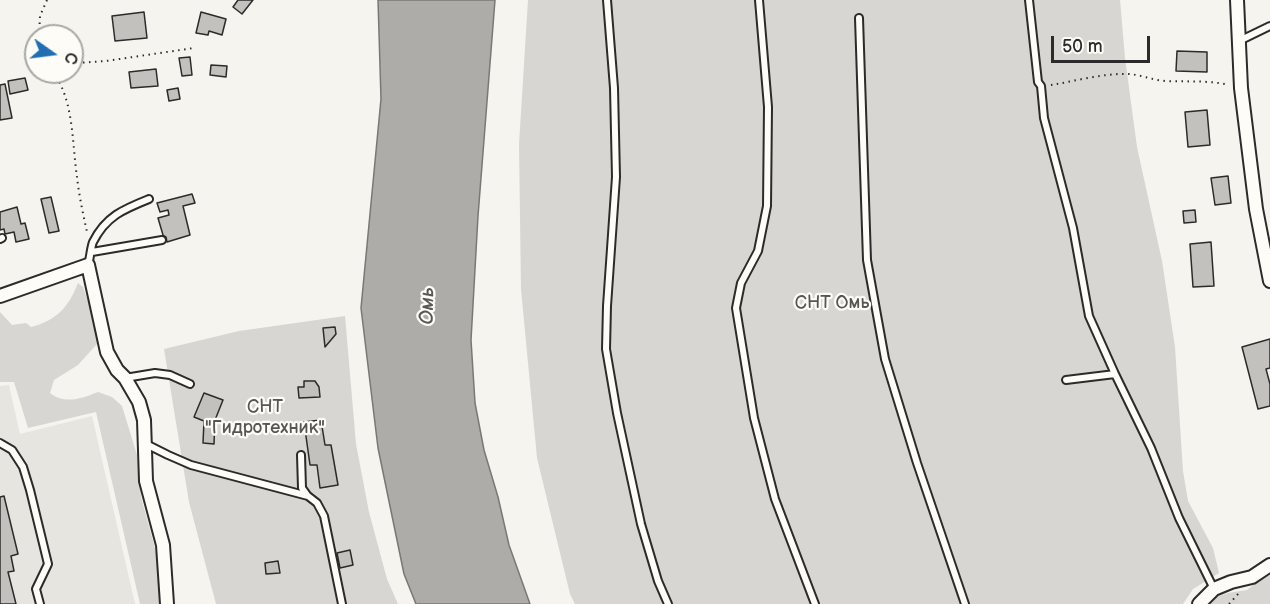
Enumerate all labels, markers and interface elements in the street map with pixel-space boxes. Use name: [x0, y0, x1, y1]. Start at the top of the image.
north arrow: [24, 24, 84, 84]
scale bar: [1054, 24, 1153, 62]
text: 50 m: [1062, 36, 1103, 57]
text: С: [59, 50, 81, 66]
water label: Омь: [416, 287, 440, 325]
park label: СНТ Омь: [795, 292, 869, 314]
park label: СНТ "Гидротехник": [205, 396, 325, 438]

